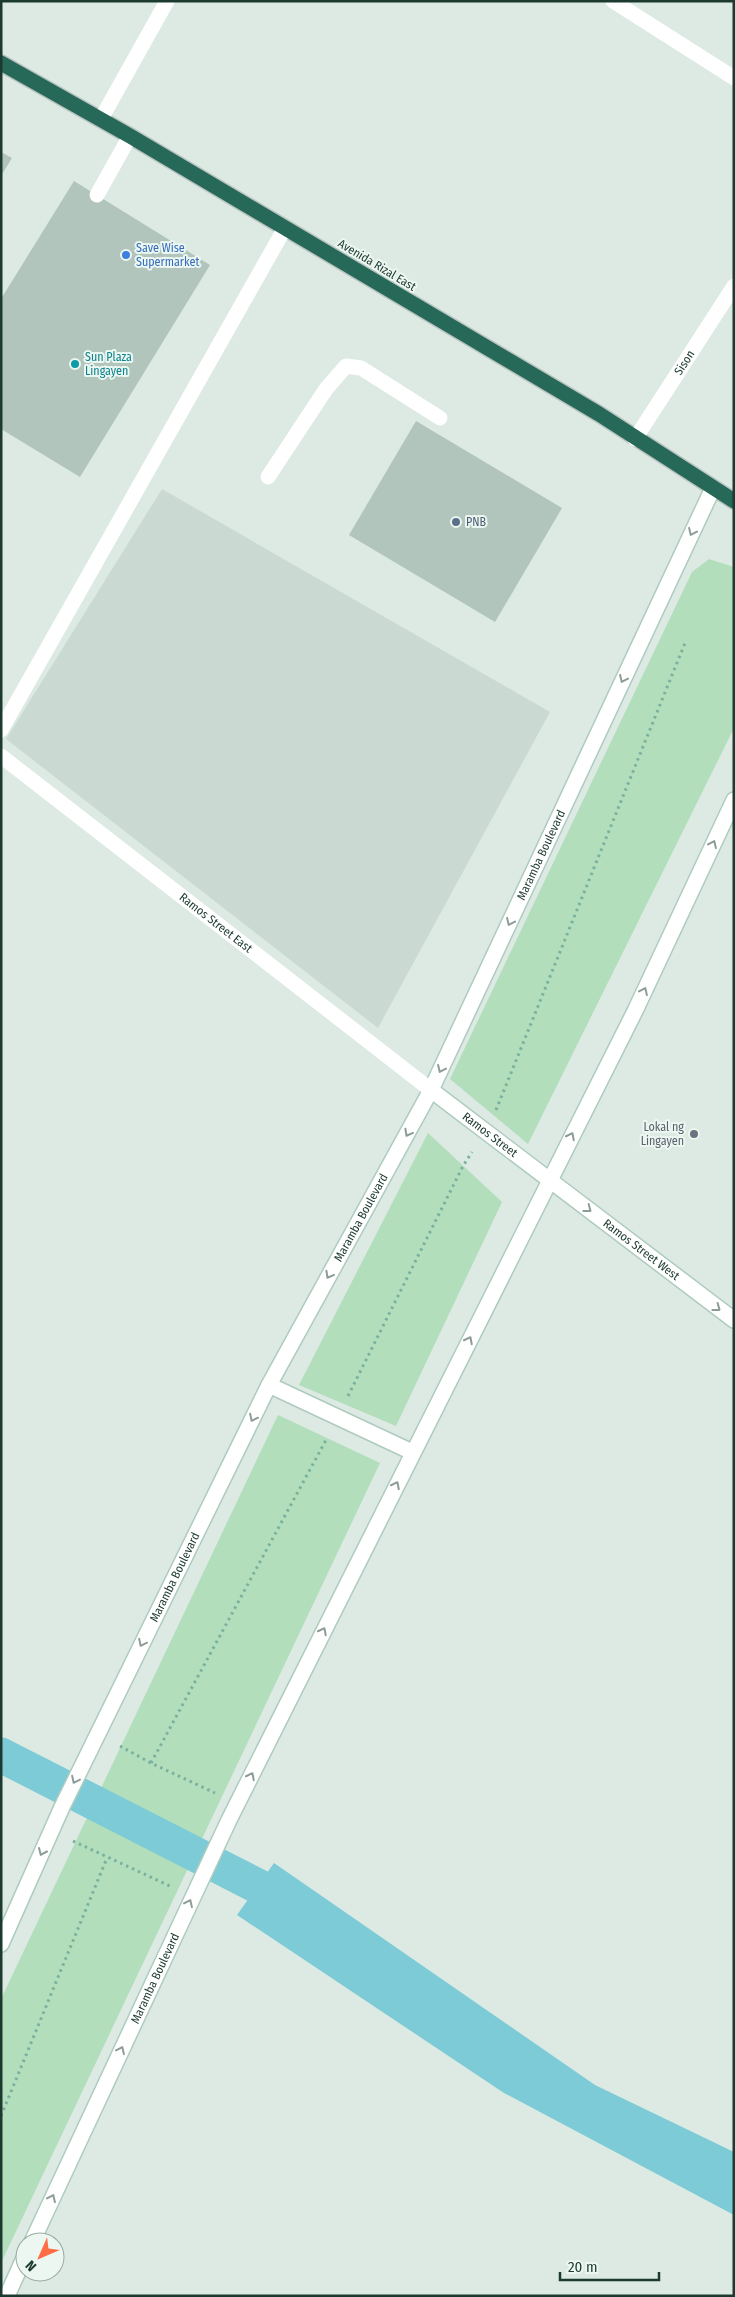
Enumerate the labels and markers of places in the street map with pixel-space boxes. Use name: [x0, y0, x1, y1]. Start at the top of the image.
place label: Save Wise Supermarket: [136, 241, 199, 269]
marker: Save Wise Supermarket: [120, 249, 132, 261]
place label: Sun Plaza Lingayen: [85, 350, 132, 378]
marker: Sun Plaza Lingayen: [69, 358, 81, 370]
place label: PNB: [466, 515, 487, 529]
marker: PNB: [450, 516, 462, 528]
place label: Lokal ng Lingayen: [641, 1120, 684, 1148]
marker: Lokal ng Lingayen: [688, 1128, 700, 1140]

